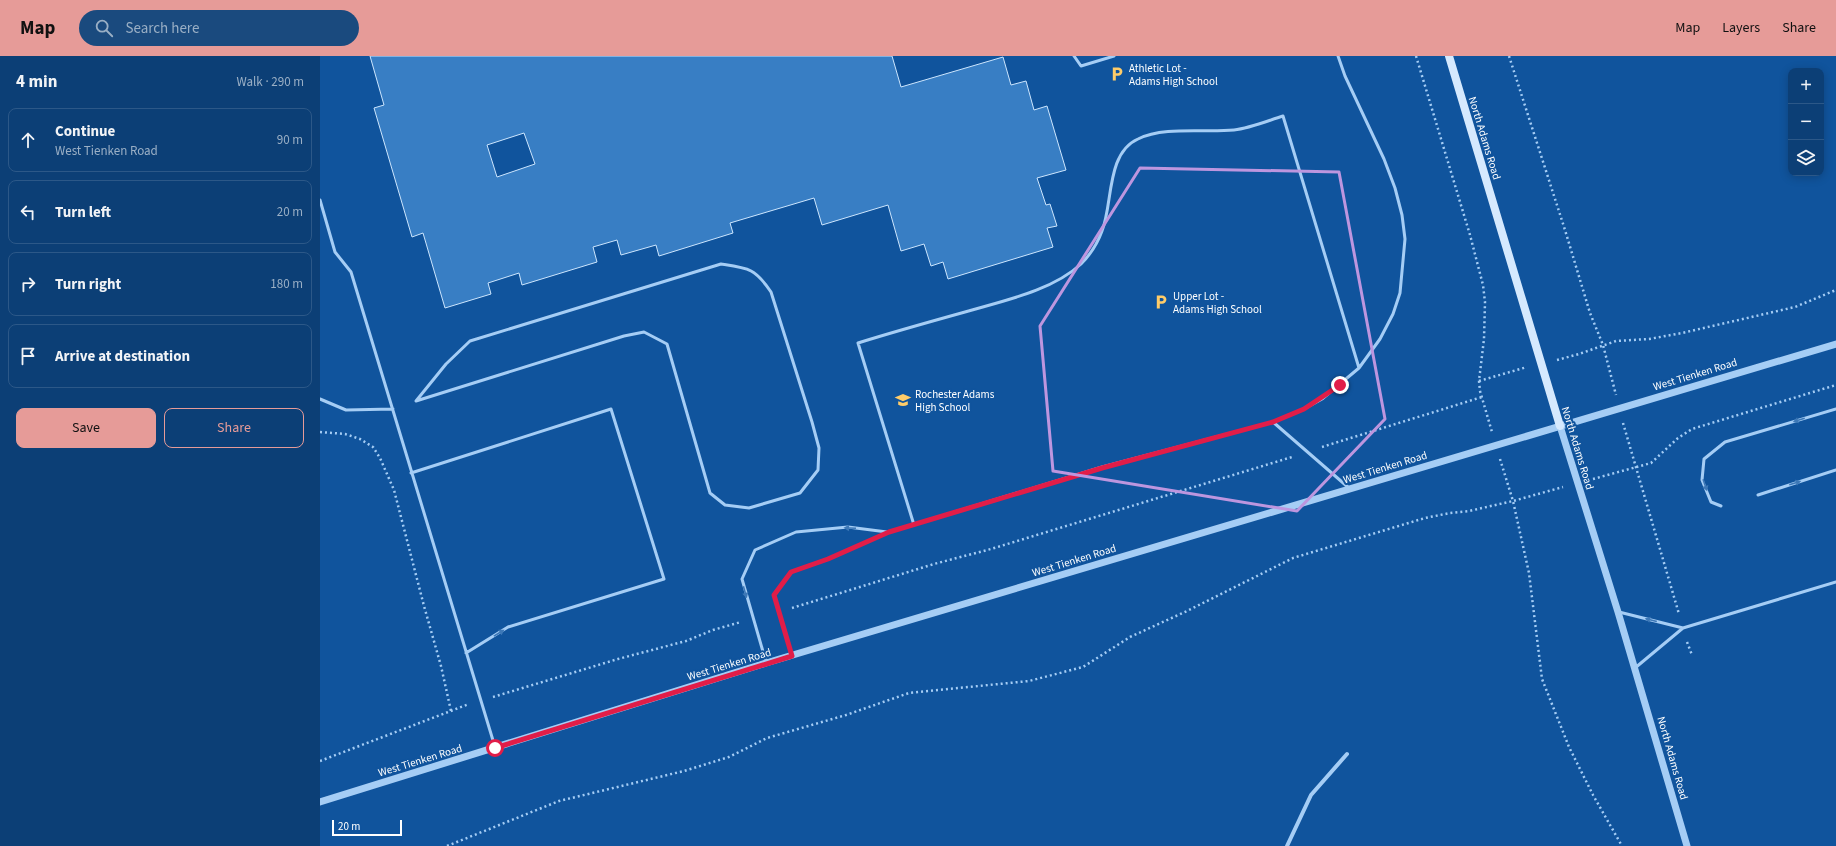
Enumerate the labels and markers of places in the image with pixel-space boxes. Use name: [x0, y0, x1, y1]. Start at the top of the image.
place label: Athletic Lot - Adams High School: [1129, 61, 1218, 89]
parking icon: Athletic Lot - Adams High School: [1108, 65, 1126, 83]
place label: Upper Lot - Adams High School: [1173, 289, 1262, 317]
parking icon: Upper Lot - Adams High School: [1152, 293, 1170, 311]
place label: Rochester Adams High School: [915, 387, 995, 415]
school or university icon: Rochester Adams High School: [894, 391, 912, 409]

